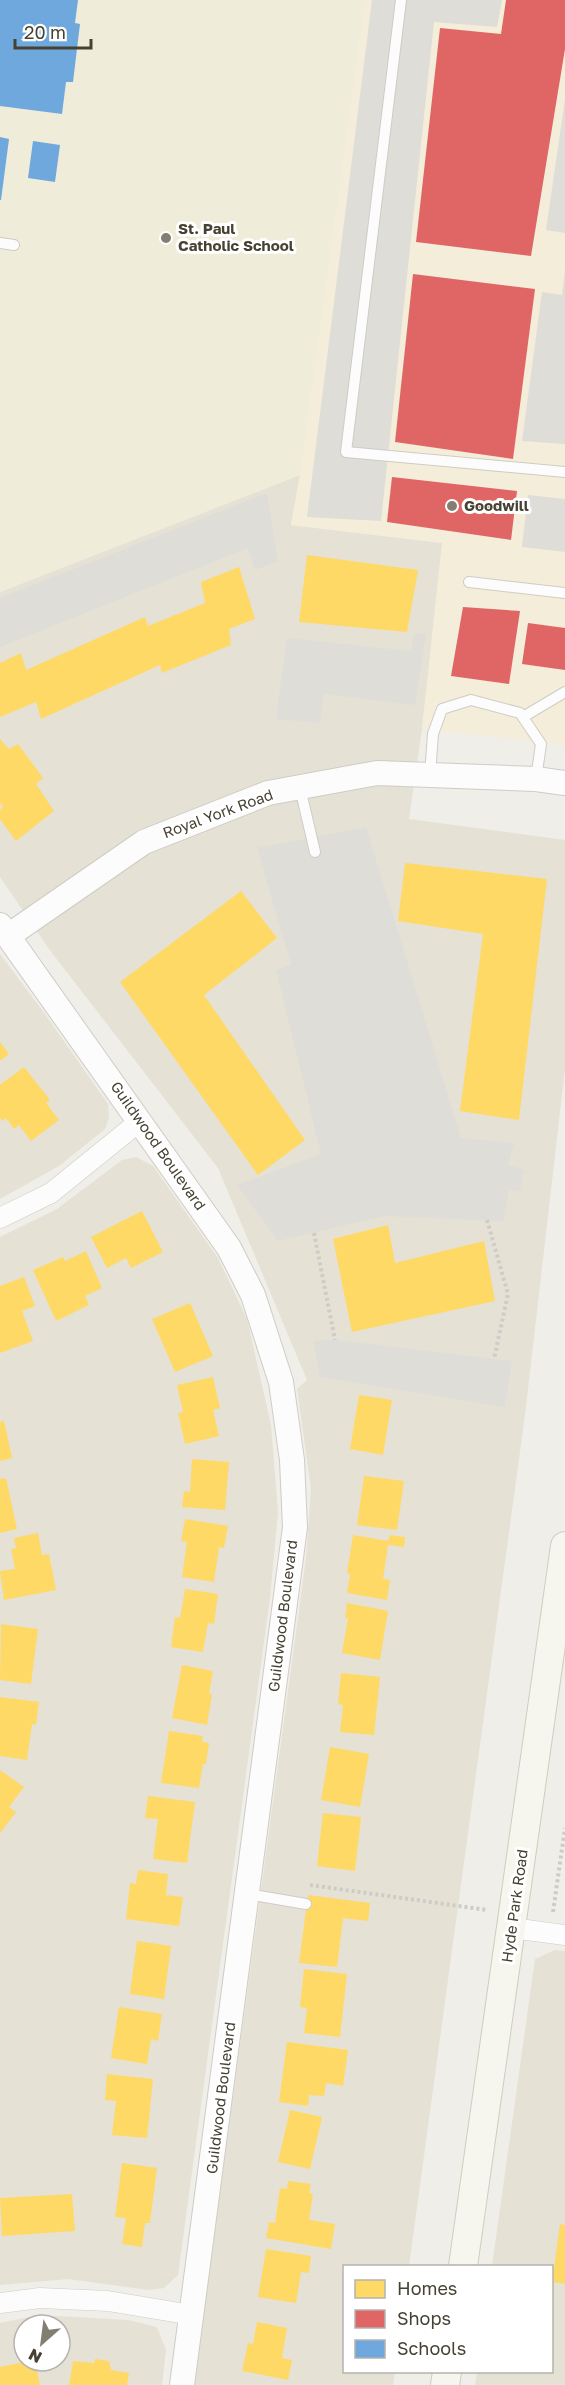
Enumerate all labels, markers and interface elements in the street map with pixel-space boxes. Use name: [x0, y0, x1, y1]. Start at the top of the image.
scale bar: [15, 12, 92, 50]
text: 20 m: [24, 21, 66, 43]
place label: St. Paul Catholic School: [178, 219, 294, 254]
marker: St. Paul Catholic School: [159, 231, 173, 245]
place label: Goodwill: [464, 496, 529, 514]
marker: Goodwill: [445, 499, 459, 513]
street label: Royal York Road: [160, 785, 275, 841]
street label: Guildwood Boulevard: [108, 1078, 210, 1213]
street label: Guildwood Boulevard: [264, 1539, 300, 1693]
street label: Hyde Park Road: [497, 1848, 531, 1964]
street label: Guildwood Boulevard: [202, 2021, 238, 2175]
legend: [343, 2265, 553, 2373]
text: Homes: [397, 2277, 457, 2299]
text: Shops: [397, 2307, 451, 2329]
north arrow: [12, 2313, 72, 2373]
text: Schools: [397, 2337, 466, 2359]
text: N: [25, 2345, 45, 2368]

